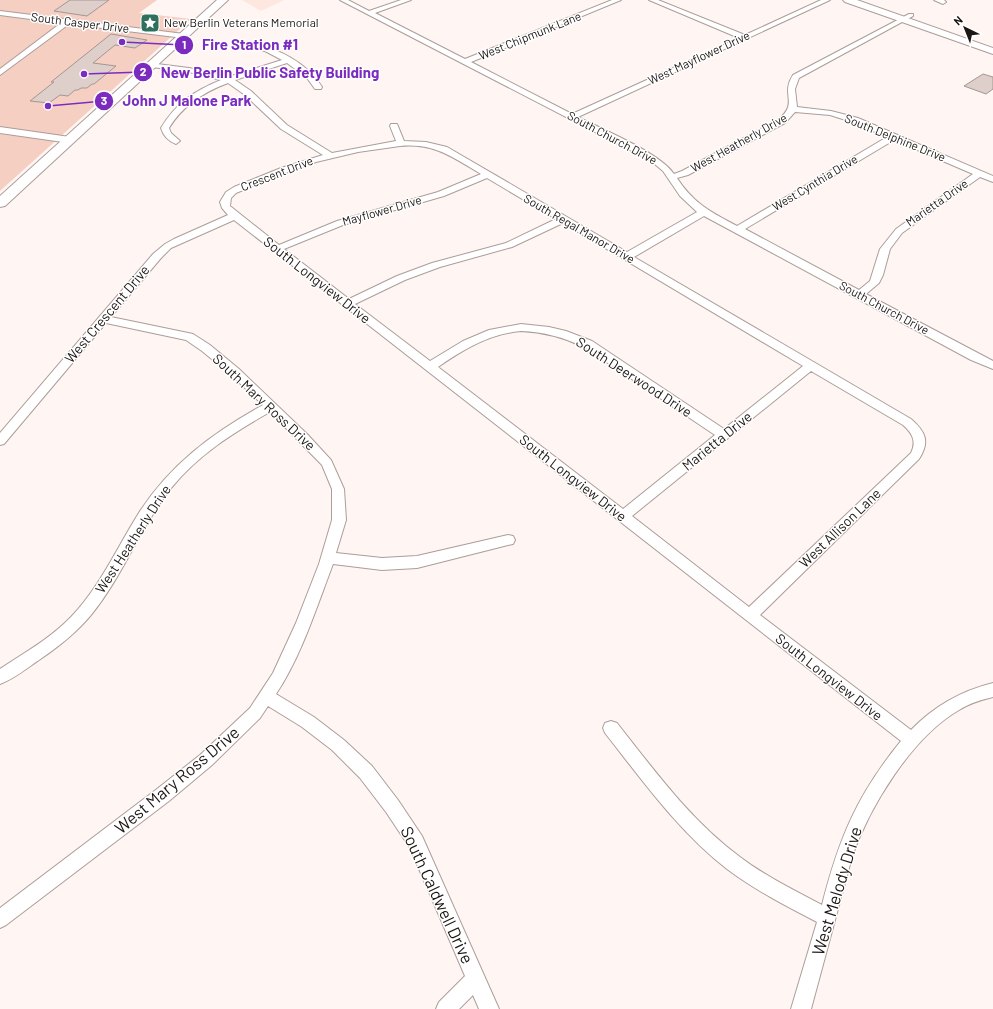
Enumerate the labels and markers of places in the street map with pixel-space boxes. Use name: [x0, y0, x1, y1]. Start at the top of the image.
place icon: New Berlin Veterans Memorial: [139, 12, 161, 34]
place label: New Berlin Veterans Memorial: [164, 15, 319, 29]
callout: Fire Station #1: [174, 31, 306, 58]
callout: New Berlin Public Safety Building: [133, 59, 388, 86]
callout: John J Malone Park: [94, 87, 259, 114]

